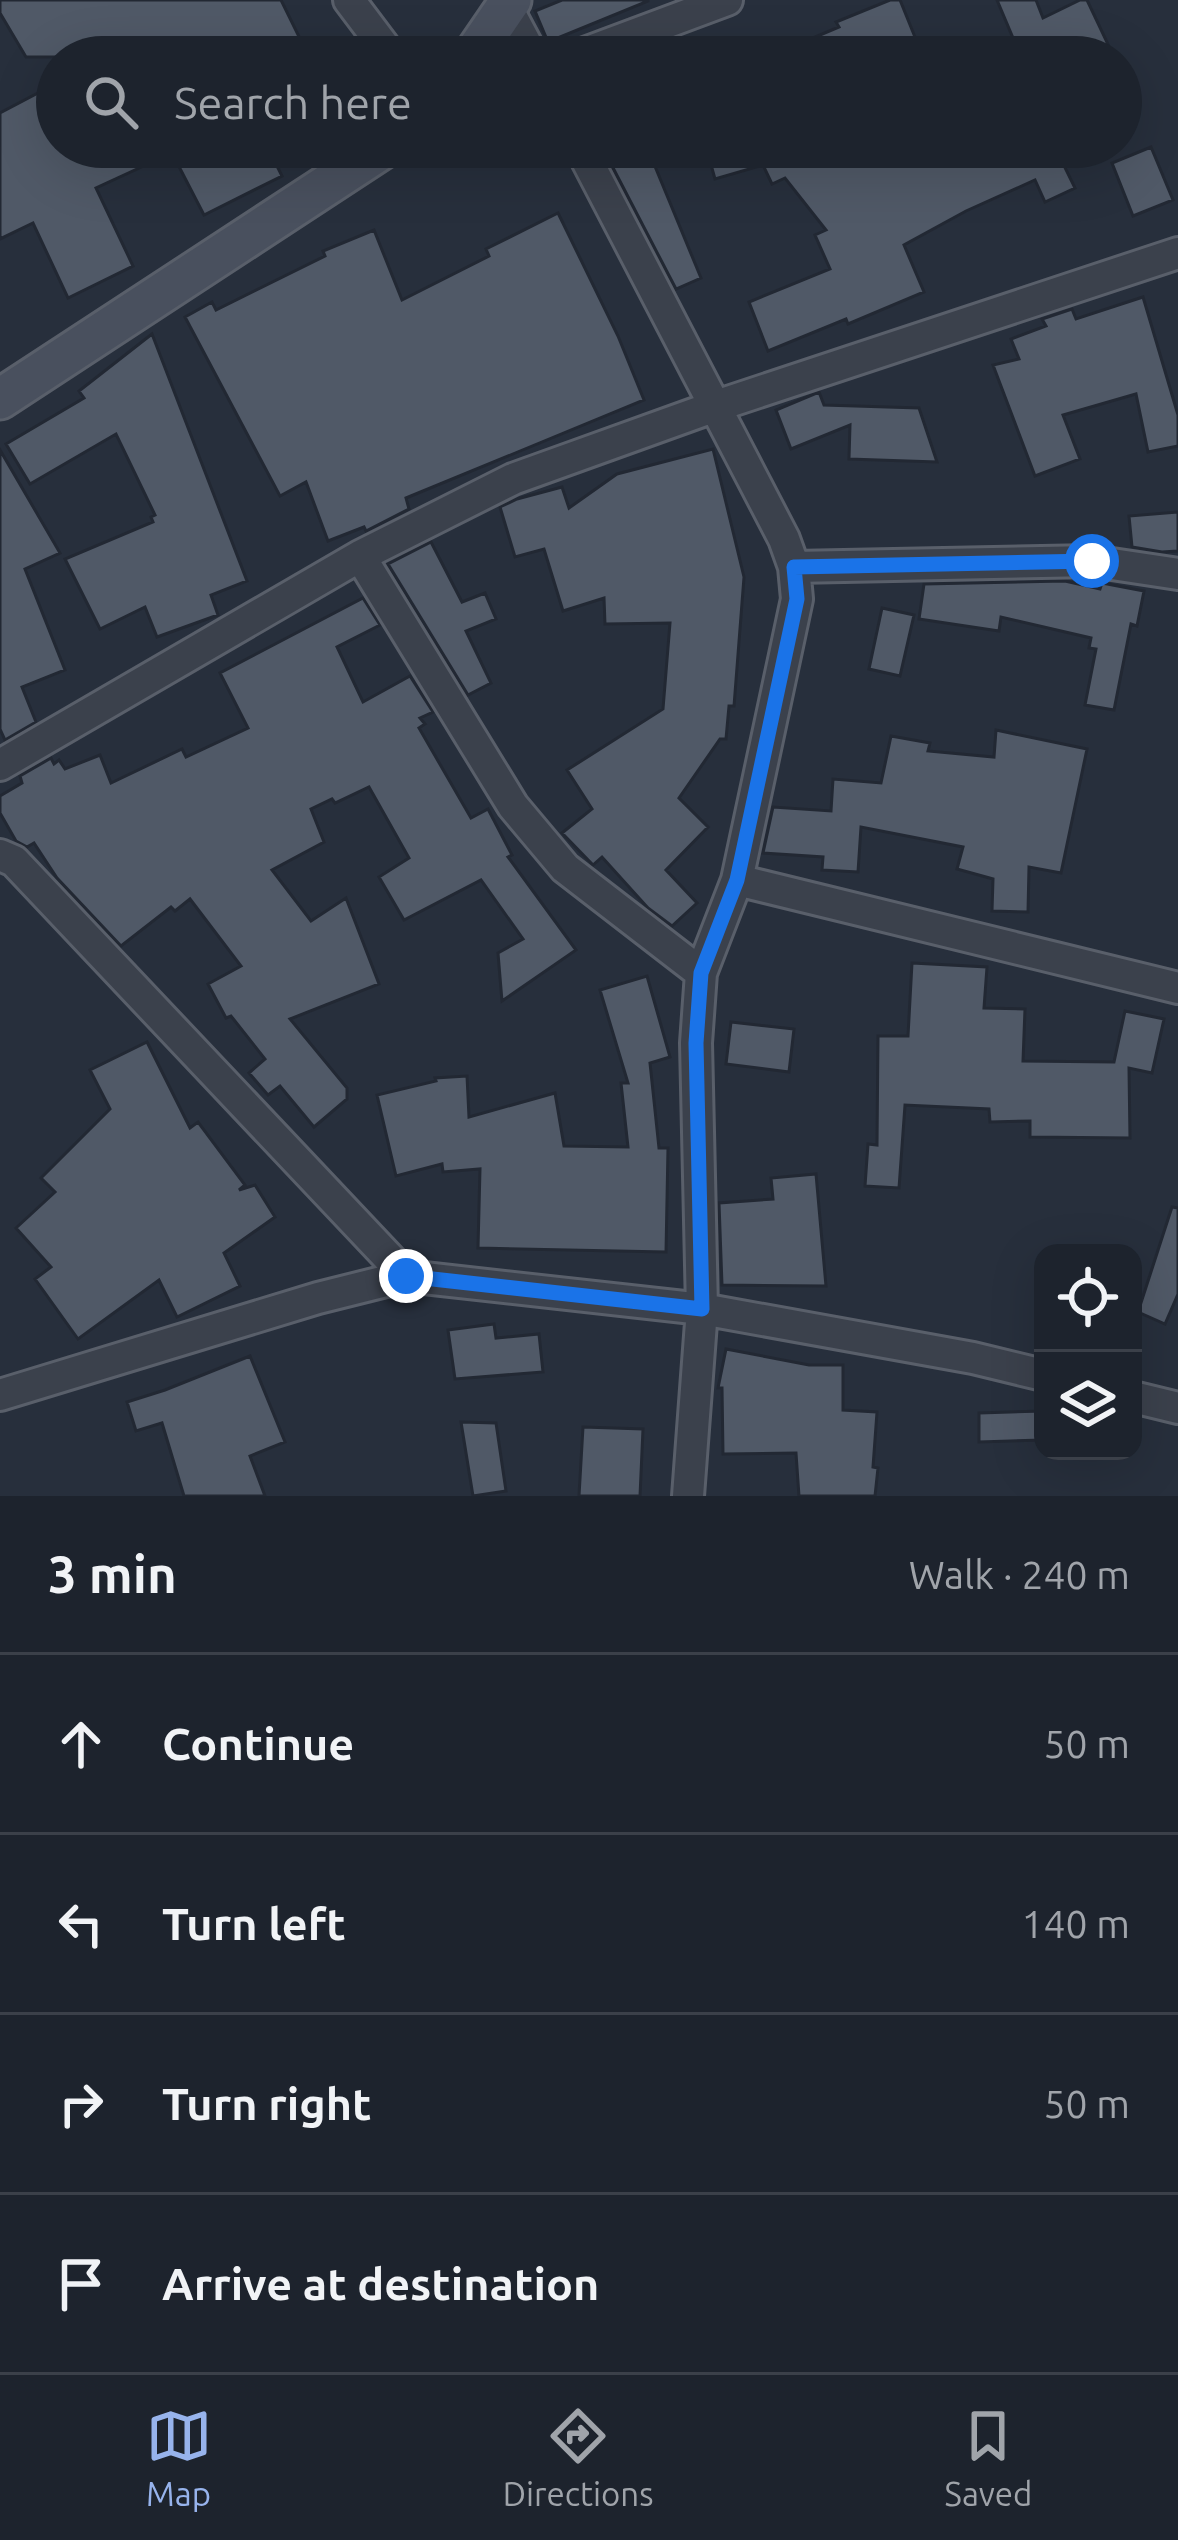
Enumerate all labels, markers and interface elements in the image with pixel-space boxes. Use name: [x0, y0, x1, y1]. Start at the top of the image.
search box: [36, 36, 1142, 168]
icon: search: [78, 69, 144, 135]
text: Search here: [174, 77, 412, 128]
route start: [1065, 534, 1119, 588]
map controls: [1034, 1244, 1142, 1460]
button: locate: [1034, 1244, 1142, 1352]
route end: [379, 1249, 433, 1303]
button: layers: [1034, 1352, 1142, 1460]
text: 3 min: [48, 1545, 177, 1603]
text: Walk · 240 m: [909, 1553, 1130, 1596]
icon: ahead: [48, 1711, 114, 1777]
text: Continue: [162, 1718, 354, 1769]
text: 50 m: [1043, 1722, 1130, 1765]
icon: left: [48, 1891, 114, 1957]
text: Turn left: [162, 1898, 346, 1949]
text: 140 m: [1021, 1902, 1130, 1945]
icon: right: [48, 2071, 114, 2137]
text: Turn right: [162, 2078, 371, 2129]
text: 50 m: [1043, 2082, 1130, 2125]
icon: arrive: [48, 2251, 114, 2317]
text: Arrive at destination: [162, 2258, 599, 2309]
tab: Map: [146, 2403, 212, 2512]
tab: Directions: [503, 2403, 653, 2512]
tab: Saved: [945, 2403, 1032, 2512]

